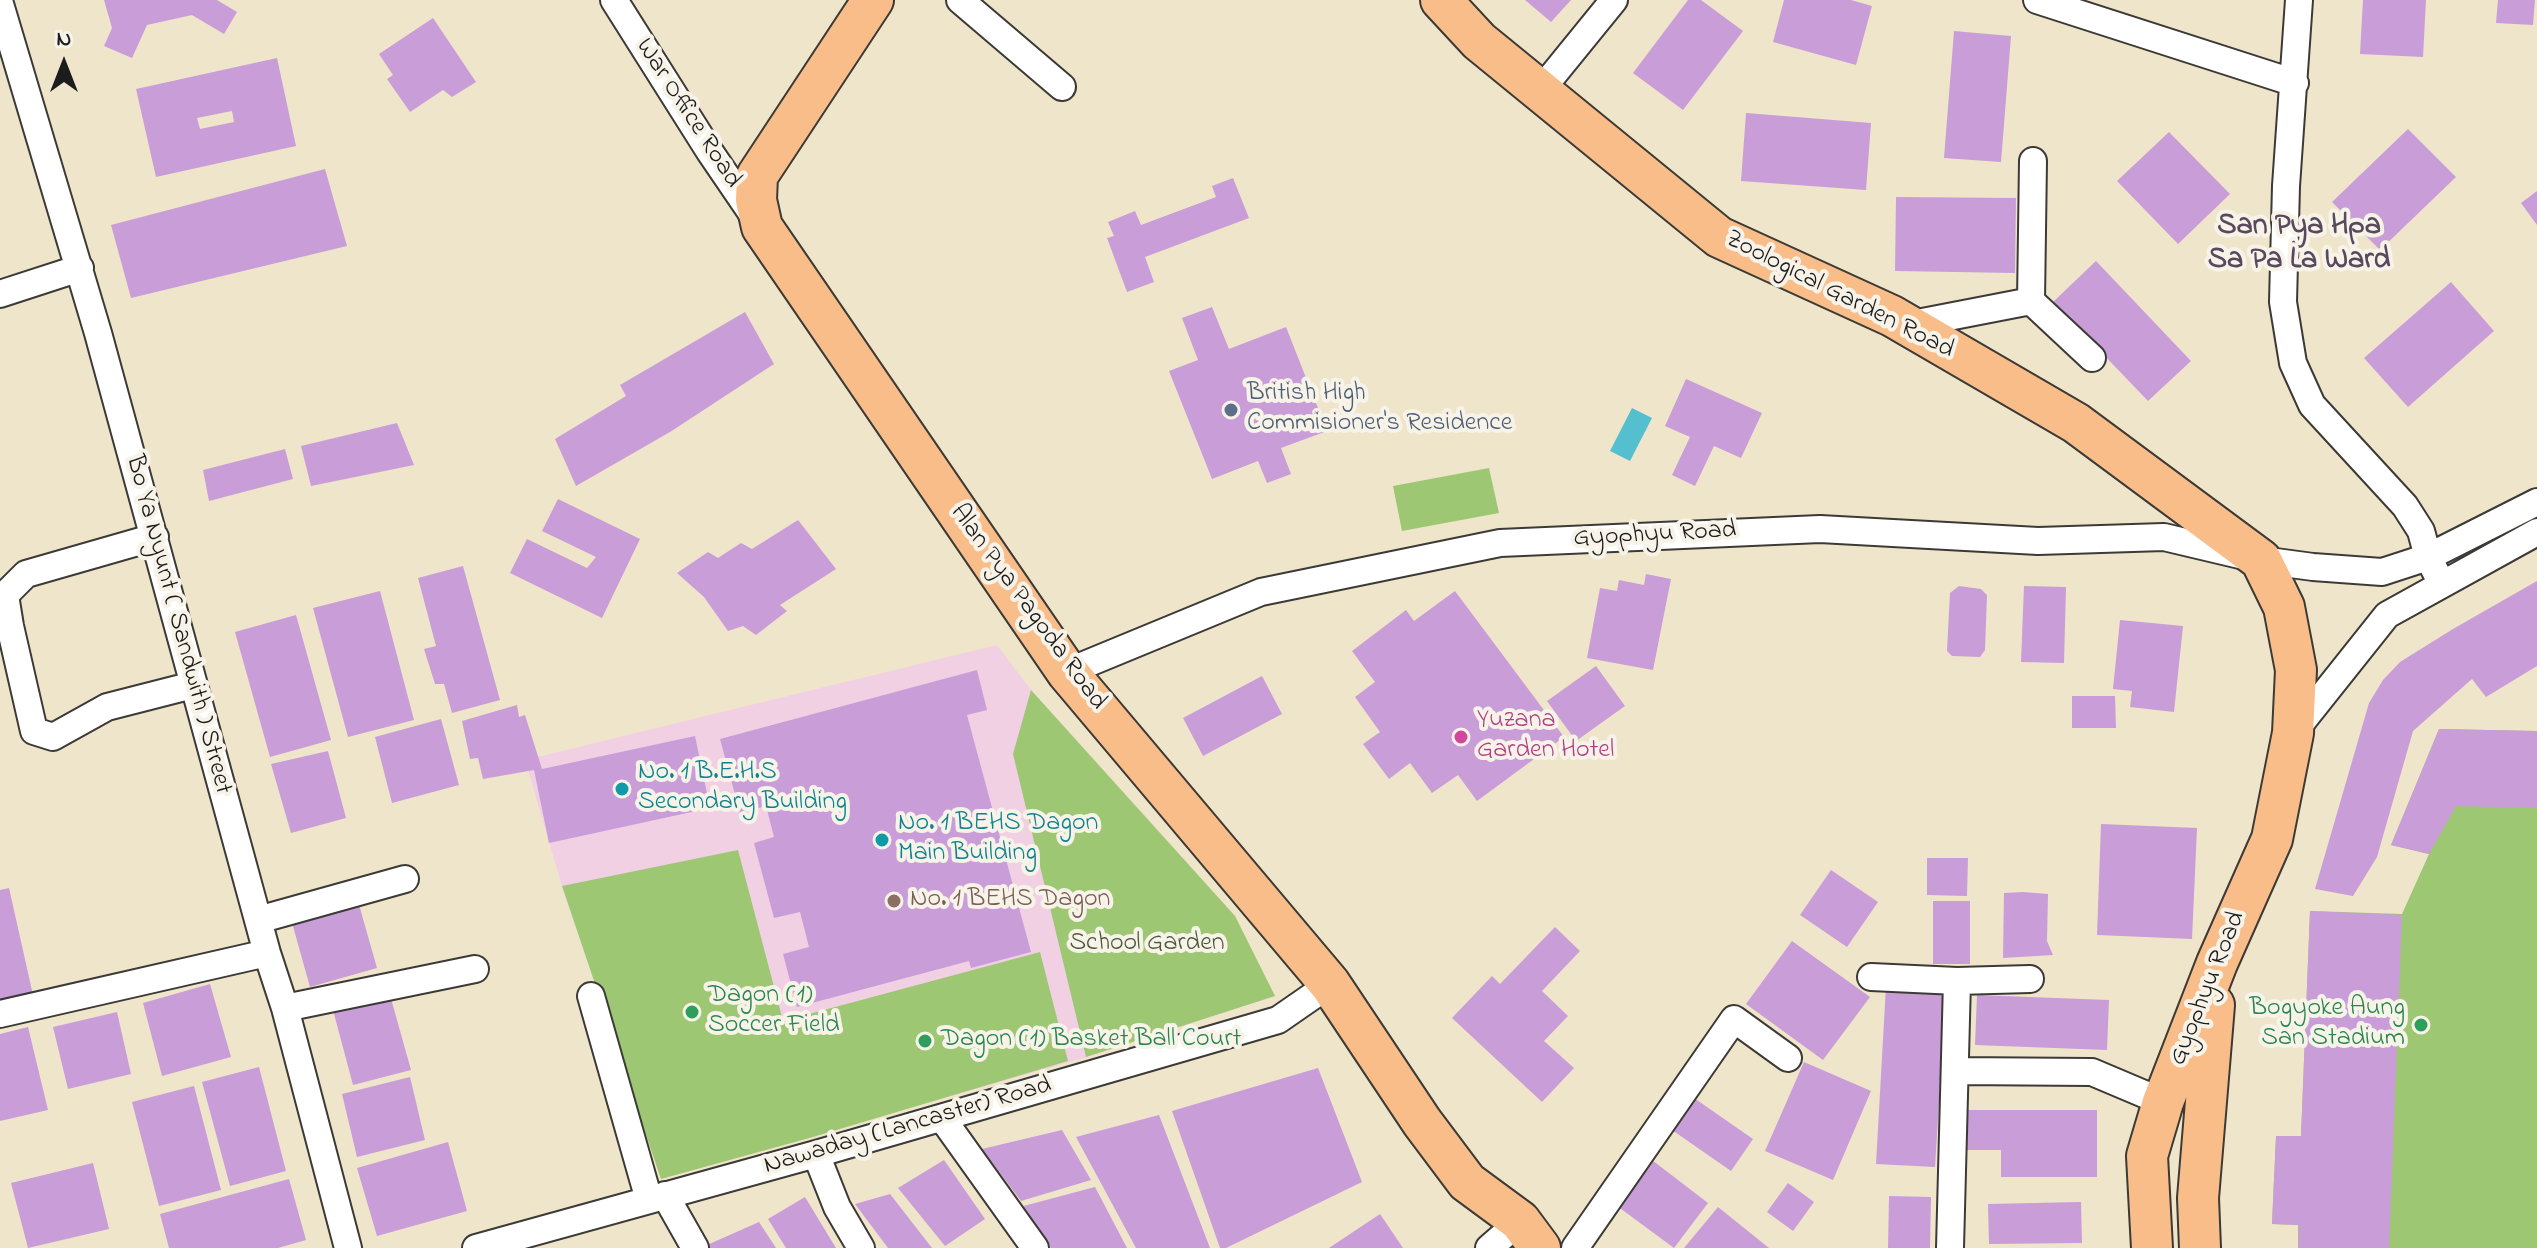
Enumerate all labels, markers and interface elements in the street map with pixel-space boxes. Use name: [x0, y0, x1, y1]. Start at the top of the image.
north arrow: [24, 24, 104, 104]
text: N: [57, 24, 71, 56]
street label: War Office Road: [627, 33, 747, 195]
district label: San Pya Hpa Sa Pa La Ward: [2208, 210, 2390, 280]
street label: Zoological Garden Road: [1720, 225, 1958, 367]
place label: British High Commisioner's Residence: [1247, 379, 1512, 440]
marker: British High Commisioner's Residence: [1222, 401, 1240, 419]
street label: Bo Ya Nyunt ( Sandwith ) Street: [117, 452, 237, 798]
street label: Alan Pya Pagoda Road: [942, 499, 1112, 717]
street label: Gyophyu Road: [1573, 516, 1737, 556]
place label: Yuzana Garden Hotel: [1477, 706, 1614, 768]
marker: Yuzana Garden Hotel: [1452, 728, 1470, 746]
place label: No. 1 B.E.H.S Secondary Building: [638, 758, 847, 820]
marker: No. 1 B.E.H.S Secondary Building: [613, 780, 631, 798]
place label: No. 1 BEHS Dagon Main Building: [898, 809, 1098, 870]
marker: No. 1 BEHS Dagon Main Building: [873, 831, 891, 849]
place label: No. 1 BEHS Dagon: [910, 885, 1110, 917]
marker: No. 1 BEHS Dagon: [885, 892, 903, 910]
street label: Gyophyu Road: [2164, 908, 2254, 1070]
park label: School Garden: [1069, 929, 1225, 961]
place label: Dagon (1) Soccer Field: [708, 981, 840, 1042]
place label: Bogyoke Aung San Stadium: [2249, 994, 2405, 1056]
marker: Dagon (1) Soccer Field: [683, 1003, 701, 1021]
marker: Bogyoke Aung San Stadium: [2412, 1016, 2430, 1034]
place label: Dagon (1) Basket Ball Court: [941, 1025, 1241, 1057]
marker: Dagon (1) Basket Ball Court: [916, 1032, 934, 1050]
street label: Nawaday (Lancaster) Road: [761, 1071, 1055, 1183]

